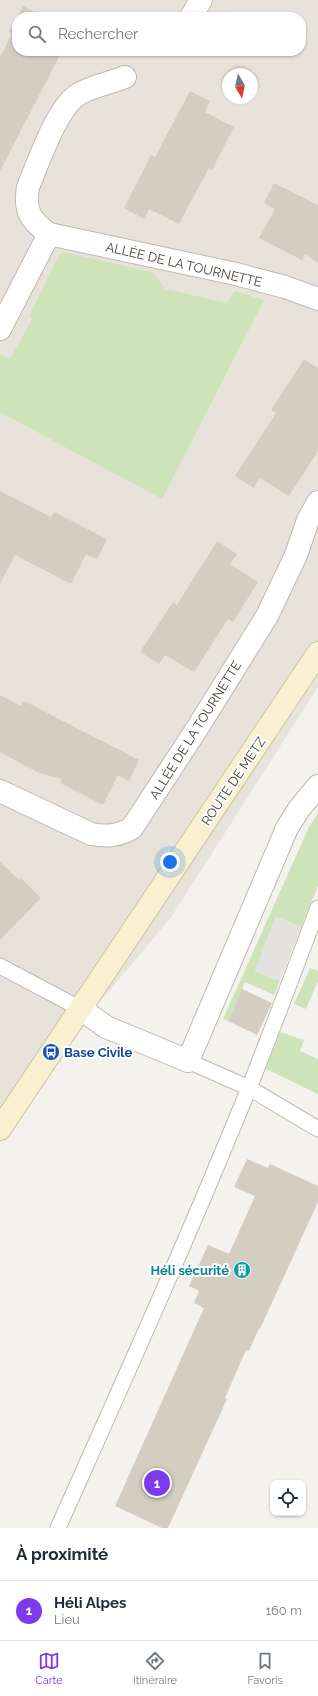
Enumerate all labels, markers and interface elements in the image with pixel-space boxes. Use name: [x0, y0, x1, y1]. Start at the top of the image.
search box: [12, 12, 306, 56]
icon: search: [26, 23, 48, 45]
text: Rechercher: [58, 25, 138, 43]
north arrow: [222, 68, 258, 104]
street label: ALLÉE DE LA TOURNETTE: [104, 239, 264, 290]
street label: ALLÉE DE LA TOURNETTE: [147, 658, 244, 802]
street label: ROUTE DE METZ: [198, 734, 268, 828]
your location: [160, 852, 180, 872]
bus stop icon: Base Civile: [41, 1042, 61, 1062]
place label: Base Civile: [64, 1045, 132, 1060]
building icon: Héli sécurité: [232, 1260, 252, 1280]
place label: Héli sécurité: [150, 1263, 229, 1278]
pin: 1: [144, 1468, 170, 1498]
map controls: [270, 1480, 306, 1516]
button: locate: [270, 1480, 306, 1516]
text: À proximité: [16, 1544, 108, 1564]
text: Héli Alpes: [54, 1594, 126, 1612]
text: 1: [26, 1603, 32, 1618]
text: 160 m: [265, 1603, 302, 1618]
text: Lieu: [54, 1612, 80, 1627]
tab: Carte: [35, 1650, 63, 1687]
tab: Itinéraire: [133, 1650, 177, 1687]
tab: Favoris: [247, 1650, 283, 1687]

